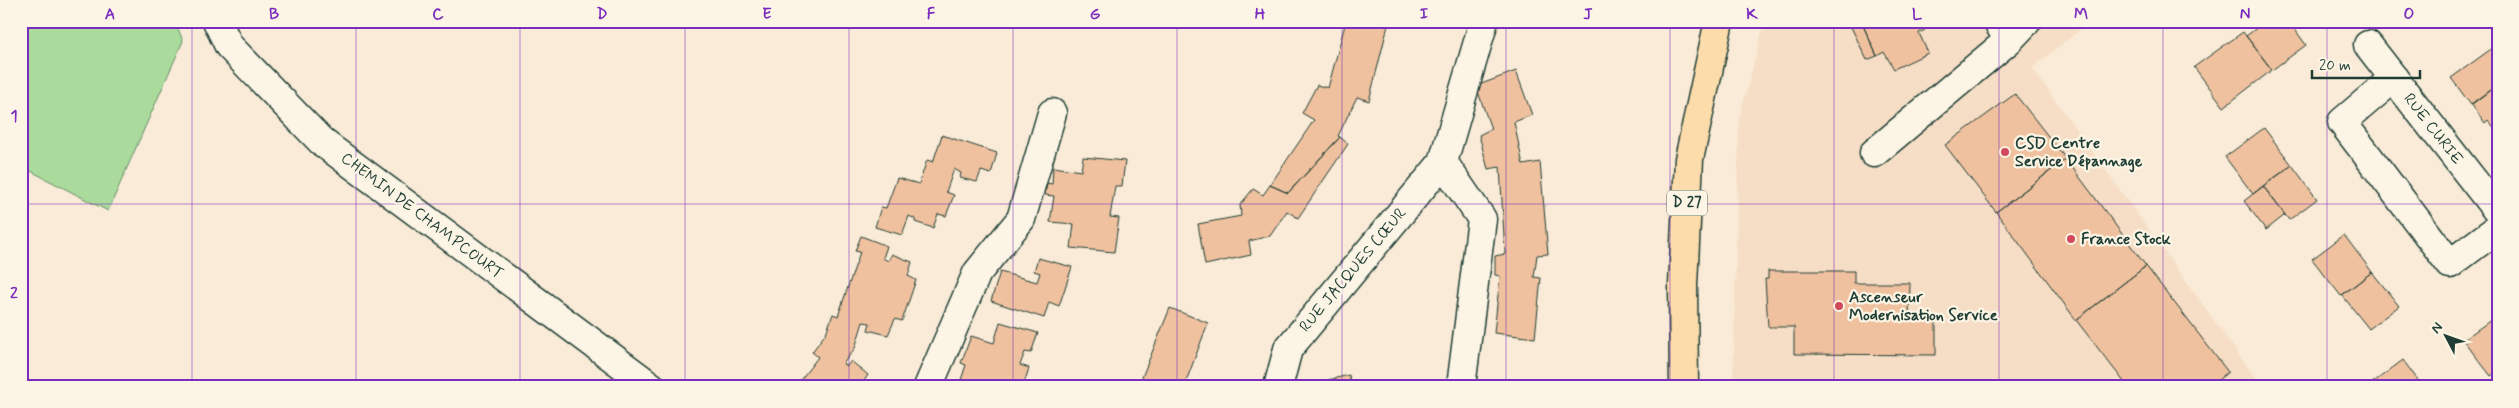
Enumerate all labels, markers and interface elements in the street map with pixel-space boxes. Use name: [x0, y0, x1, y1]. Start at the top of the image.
text: A: [105, 4, 115, 25]
text: B: [269, 4, 279, 25]
text: C: [432, 4, 444, 25]
text: D: [596, 4, 608, 25]
text: E: [762, 4, 772, 25]
text: F: [927, 4, 936, 25]
text: G: [1090, 4, 1101, 25]
text: H: [1255, 4, 1266, 25]
text: I: [1420, 4, 1429, 25]
text: J: [1583, 4, 1593, 25]
text: K: [1746, 4, 1758, 25]
text: L: [1912, 4, 1923, 25]
text: M: [2074, 4, 2088, 25]
text: N: [2240, 4, 2250, 25]
text: O: [2404, 4, 2415, 25]
scale bar: [2312, 48, 2419, 80]
text: 20 m: [2319, 56, 2351, 76]
street label: RUE CURIE: [2398, 89, 2468, 169]
text: 1: [10, 106, 18, 127]
place label: CSD Centre Service Dépannage: [2015, 133, 2143, 173]
marker: CSD Centre Service Dépannage: [1999, 146, 2011, 158]
street label: CHEMIN DE CHAMPCOURT: [336, 148, 508, 284]
road number: D 27: [1667, 190, 1707, 216]
street label: RUE JACQUES CŒUR: [1295, 203, 1411, 337]
place label: France Stock: [2081, 229, 2172, 250]
marker: France Stock: [2065, 233, 2077, 245]
text: 2: [10, 283, 18, 304]
place label: Ascenseur Modernisation Service: [1849, 287, 1998, 326]
marker: Ascenseur Modernisation Service: [1833, 300, 1845, 312]
north arrow: [2422, 310, 2472, 360]
text: N: [2427, 319, 2447, 338]

